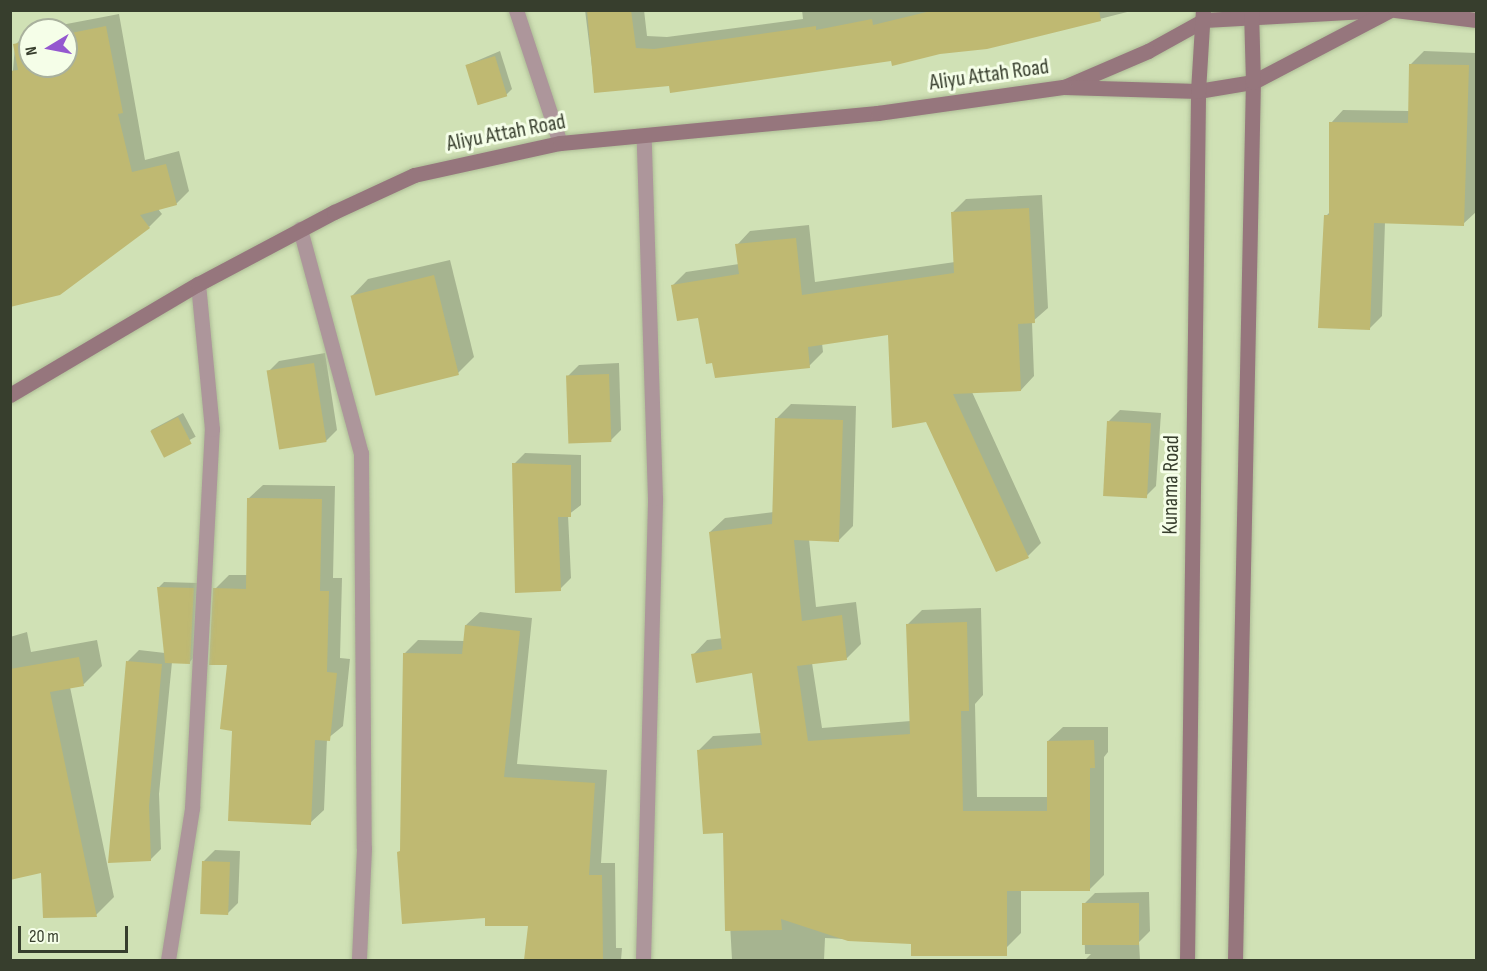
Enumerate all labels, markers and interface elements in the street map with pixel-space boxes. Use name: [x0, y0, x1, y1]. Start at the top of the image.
north arrow: [18, 18, 78, 78]
text: N: [22, 45, 42, 57]
street label: Aliyu Attah Road: [928, 54, 1050, 96]
street label: Aliyu Attah Road: [444, 109, 568, 157]
street label: Kunama Road: [1157, 435, 1185, 535]
scale bar: [21, 914, 130, 952]
text: 20 m: [29, 926, 59, 947]

